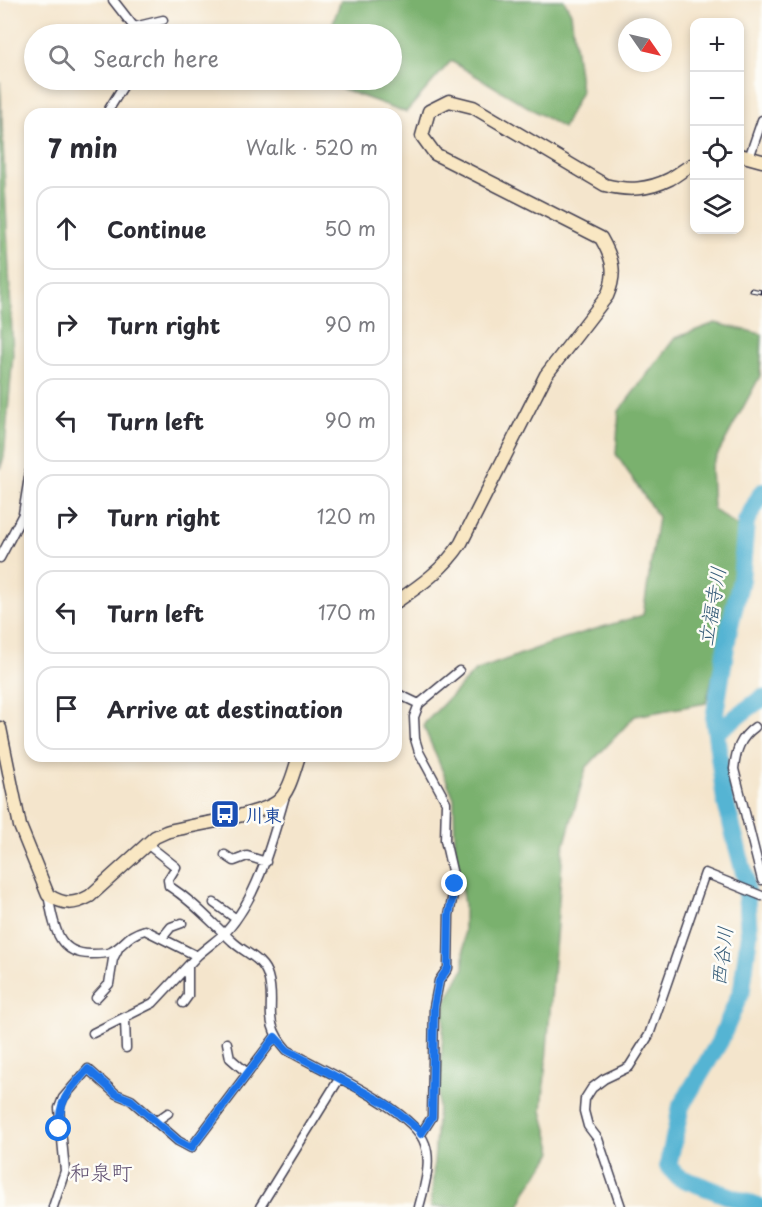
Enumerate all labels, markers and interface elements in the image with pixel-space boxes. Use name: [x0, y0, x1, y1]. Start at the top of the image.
north arrow: [618, 18, 672, 72]
map controls: [690, 18, 744, 234]
button: +: [690, 18, 744, 72]
search box: [24, 24, 402, 90]
icon: search: [45, 41, 78, 74]
text: Search here: [93, 41, 219, 74]
button: −: [690, 72, 744, 126]
button: locate: [690, 126, 744, 180]
text: 7 min: [48, 128, 118, 167]
text: Walk · 520 m: [246, 132, 378, 162]
button: layers: [690, 180, 744, 234]
icon: ahead: [50, 212, 83, 245]
text: Continue: [107, 212, 206, 245]
text: 50 m: [324, 213, 376, 243]
icon: right: [50, 308, 83, 341]
text: Turn right: [107, 308, 220, 341]
text: 90 m: [325, 309, 376, 339]
icon: left: [50, 404, 83, 437]
text: Turn left: [107, 404, 204, 437]
text: 90 m: [325, 405, 376, 435]
icon: right: [50, 500, 83, 533]
text: Turn right: [107, 500, 220, 533]
text: 120 m: [317, 501, 376, 531]
water label: 立福寺川: [689, 564, 733, 648]
icon: left: [50, 596, 83, 629]
text: Turn left: [107, 596, 204, 629]
text: 170 m: [318, 597, 376, 627]
icon: arrive: [50, 692, 83, 725]
text: Arrive at destination: [107, 692, 343, 725]
bus stop icon: 川東: [209, 798, 241, 830]
place label: 川東: [246, 801, 282, 828]
route end: [441, 870, 467, 896]
water label: 西谷川: [702, 924, 740, 988]
route start: [45, 1115, 71, 1141]
district label: 和泉町: [70, 1155, 133, 1187]

